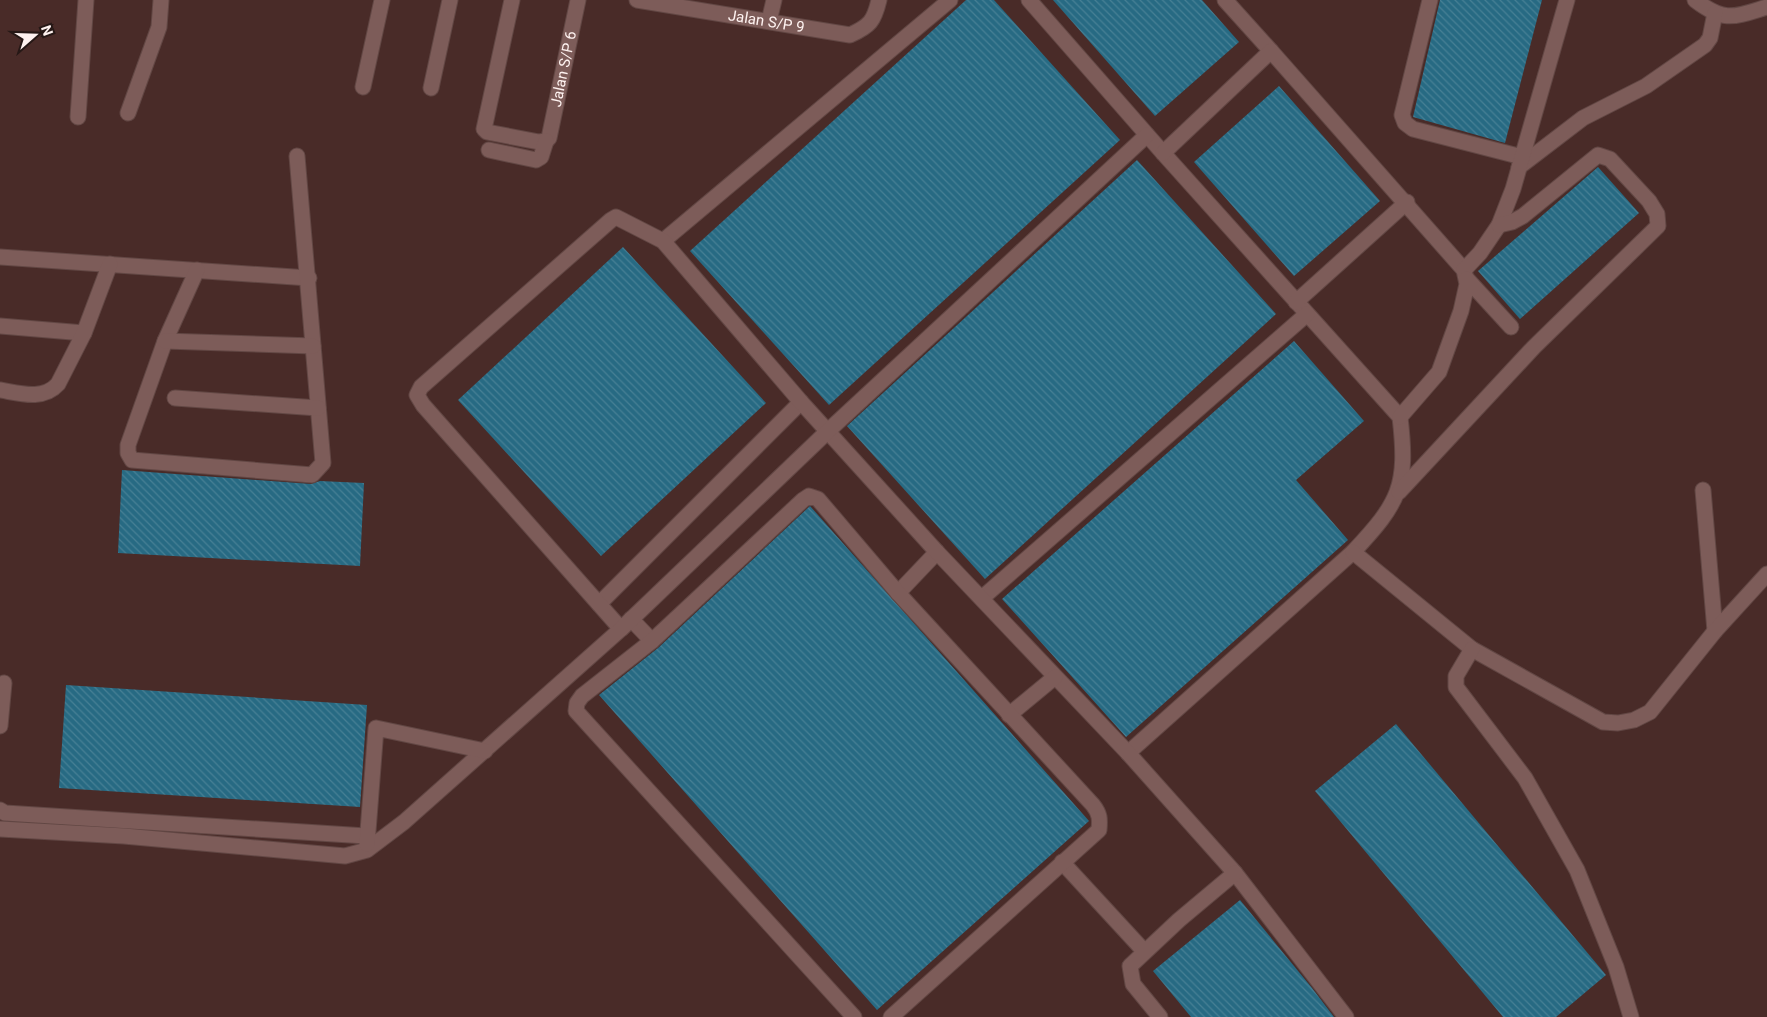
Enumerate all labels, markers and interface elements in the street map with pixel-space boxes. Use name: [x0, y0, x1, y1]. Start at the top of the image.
street label: Jalan S/P 9: [727, 6, 806, 36]
north arrow: [10, 10, 60, 60]
text: N: [38, 23, 56, 38]
street label: Jalan S/P 6: [547, 29, 580, 109]

